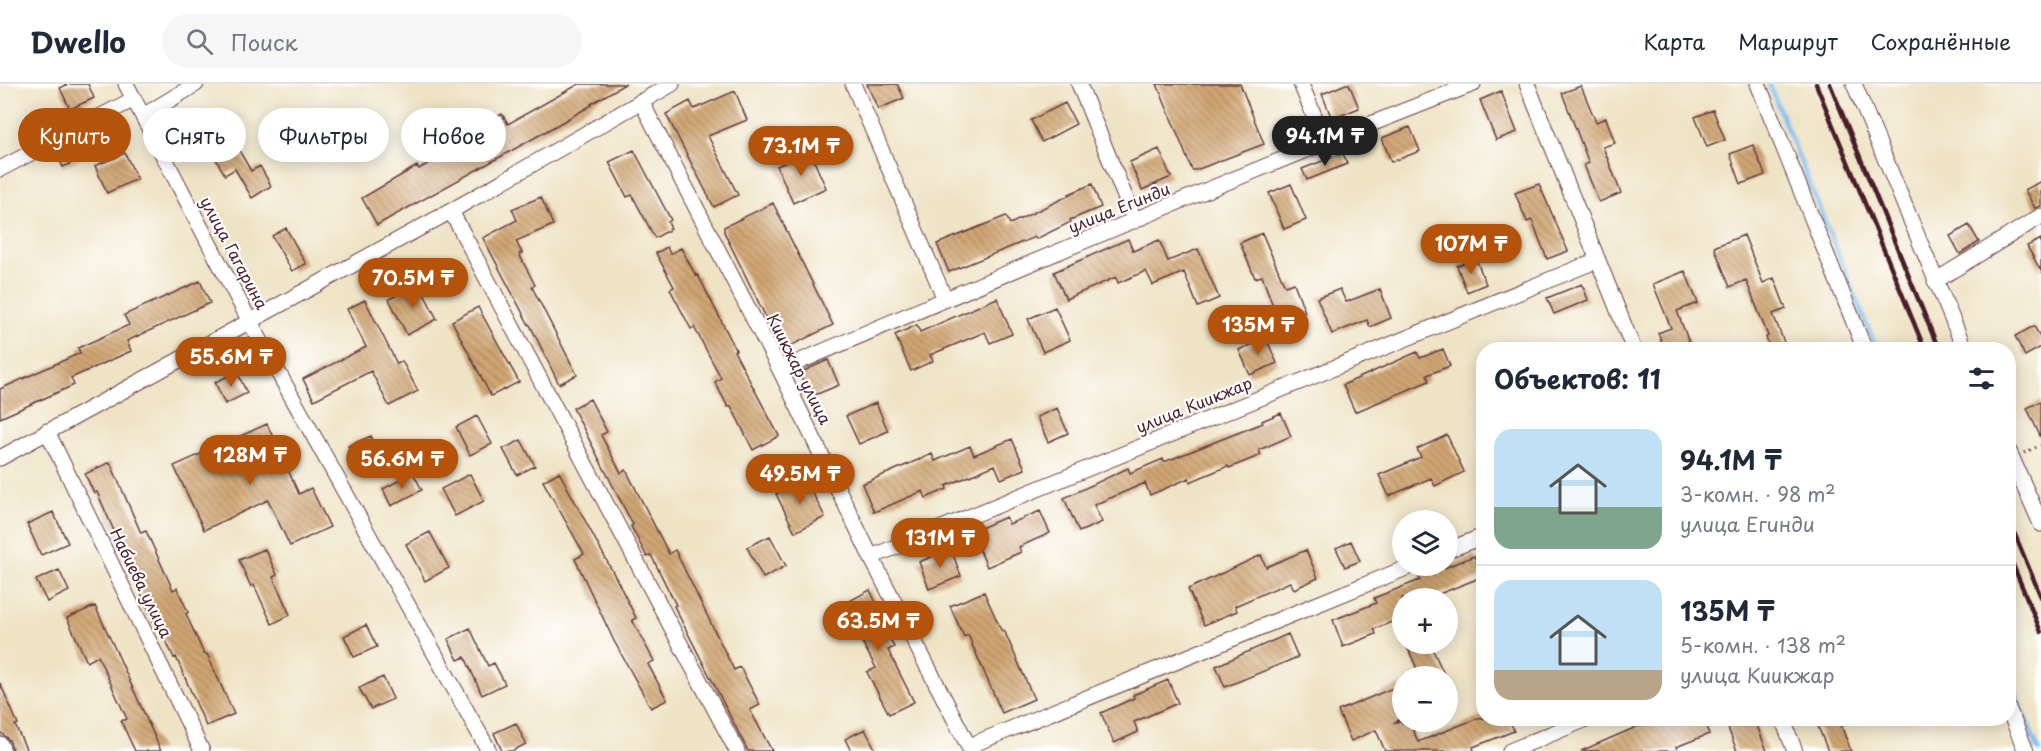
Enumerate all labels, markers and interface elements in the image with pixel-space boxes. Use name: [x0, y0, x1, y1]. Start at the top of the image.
search box: [162, 14, 582, 68]
text: Dwello: [30, 20, 126, 63]
icon: search: [183, 25, 216, 58]
text: Поиск: [231, 25, 298, 58]
text: Карта: [1644, 25, 1705, 57]
text: Маршрут: [1738, 25, 1838, 57]
text: Сохранённые: [1871, 25, 2011, 57]
chip: Купить: [18, 108, 131, 162]
chip: Снять: [143, 108, 246, 162]
chip: Фильтры: [258, 108, 389, 162]
chip: Новое: [401, 108, 506, 162]
pin: 94.1M ₸: [1270, 116, 1380, 167]
text: 94.1M ₸: [1286, 120, 1364, 150]
pin: 73.1M ₸: [746, 126, 856, 177]
text: 73.1M ₸: [762, 130, 840, 160]
street label: улица Егинди: [1064, 176, 1173, 238]
street label: улица Гагарина: [195, 192, 275, 313]
pin: 107M ₸: [1422, 224, 1520, 275]
text: 107M ₸: [1435, 228, 1507, 258]
pin: 70.5M ₸: [358, 258, 468, 309]
text: 70.5M ₸: [372, 262, 454, 292]
pin: 135M ₸: [1209, 305, 1307, 356]
street label: Киикжар улица: [762, 309, 838, 428]
text: 135M ₸: [1222, 309, 1294, 339]
pin: 55.6M ₸: [176, 337, 286, 388]
text: 55.6M ₸: [189, 341, 273, 371]
text: Объектов: 11: [1494, 359, 1661, 398]
icon: filters: [1965, 362, 1998, 395]
street label: улица Киикжар: [1132, 370, 1255, 438]
pin: 128M ₸: [201, 435, 299, 486]
text: 128M ₸: [213, 439, 287, 469]
pin: 56.6M ₸: [347, 439, 457, 490]
text: 94.1M ₸: [1680, 440, 1782, 479]
text: 56.6M ₸: [360, 443, 444, 473]
icon: home: [1542, 453, 1614, 525]
pin: 49.5M ₸: [745, 454, 855, 505]
text: 49.5M ₸: [760, 458, 840, 488]
text: 3-комн. · 98 m²: [1680, 479, 1836, 509]
text: улица Егинди: [1680, 509, 1815, 539]
map controls: [1392, 510, 1458, 732]
button: layers: [1392, 510, 1458, 576]
pin: 131M ₸: [891, 518, 989, 569]
text: 131M ₸: [905, 522, 975, 552]
street label: Набиева улица: [105, 524, 179, 642]
button: +: [1392, 588, 1458, 654]
text: 135M ₸: [1680, 591, 1774, 630]
pin: 63.5M ₸: [823, 601, 933, 652]
icon: home: [1542, 604, 1614, 676]
text: 63.5M ₸: [837, 605, 919, 635]
text: 5-комн. · 138 m²: [1680, 630, 1846, 660]
text: улица Киикжар: [1680, 660, 1834, 690]
button: −: [1392, 666, 1458, 732]

